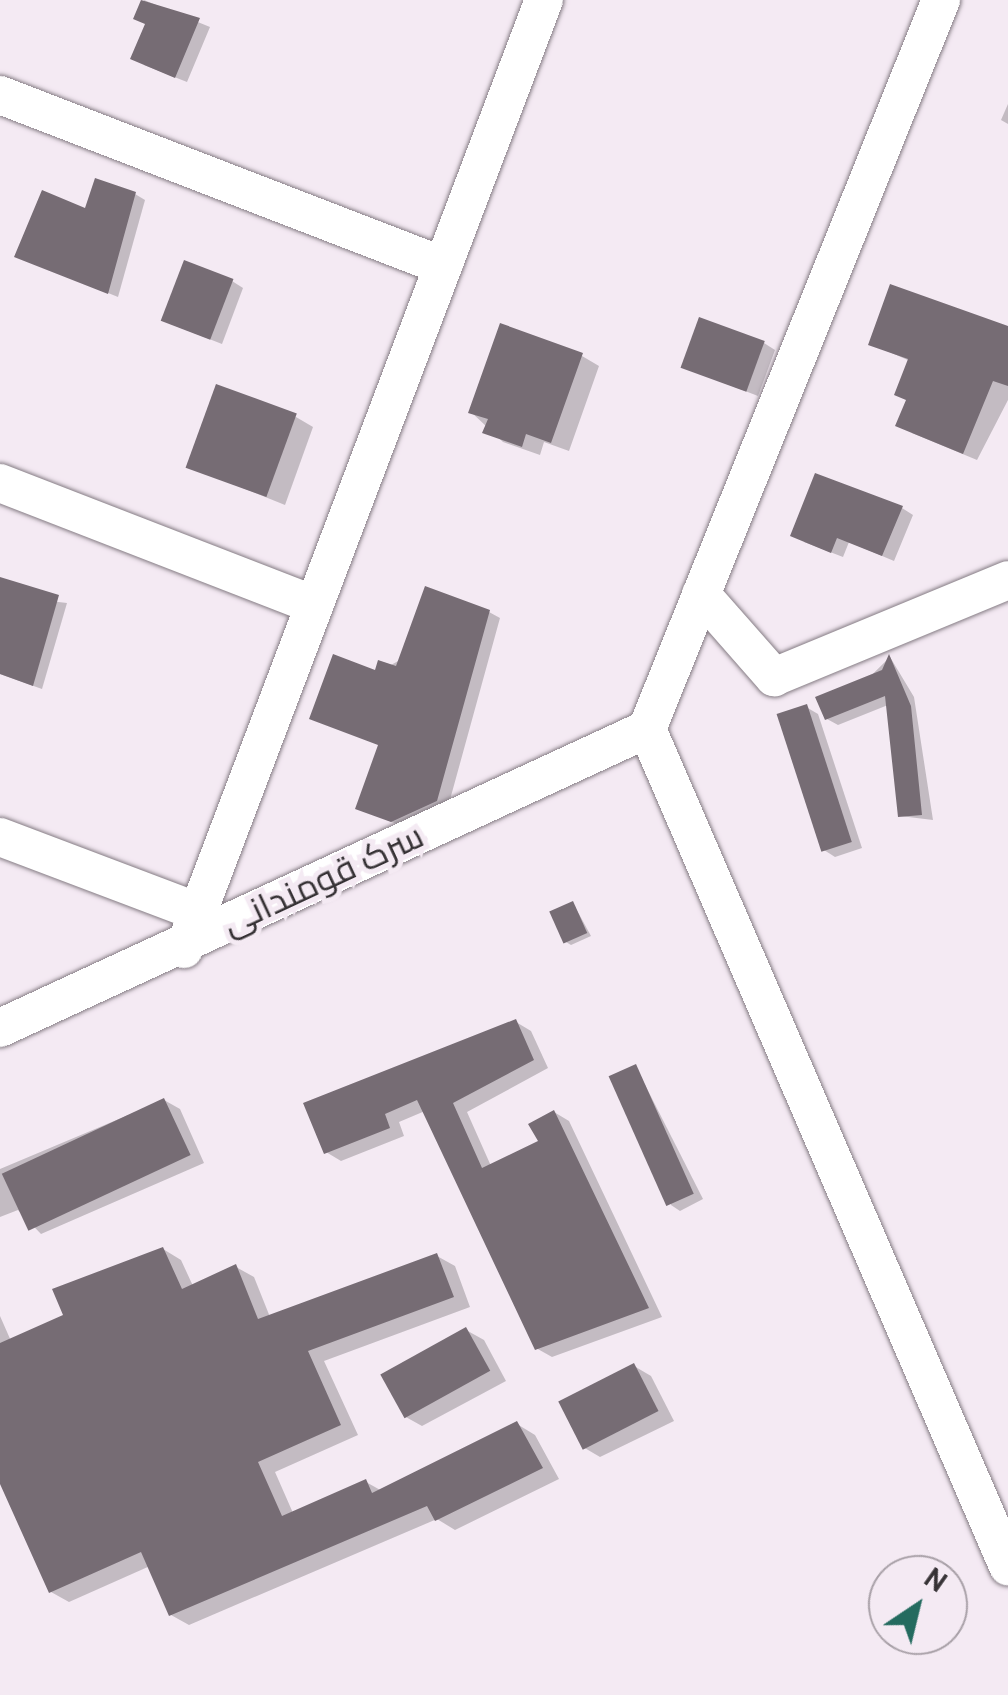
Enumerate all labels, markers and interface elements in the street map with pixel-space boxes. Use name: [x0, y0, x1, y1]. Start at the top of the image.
street label: سرک قومندانی: [217, 817, 431, 947]
north arrow: [868, 1555, 968, 1655]
text: N: [915, 1562, 953, 1603]

